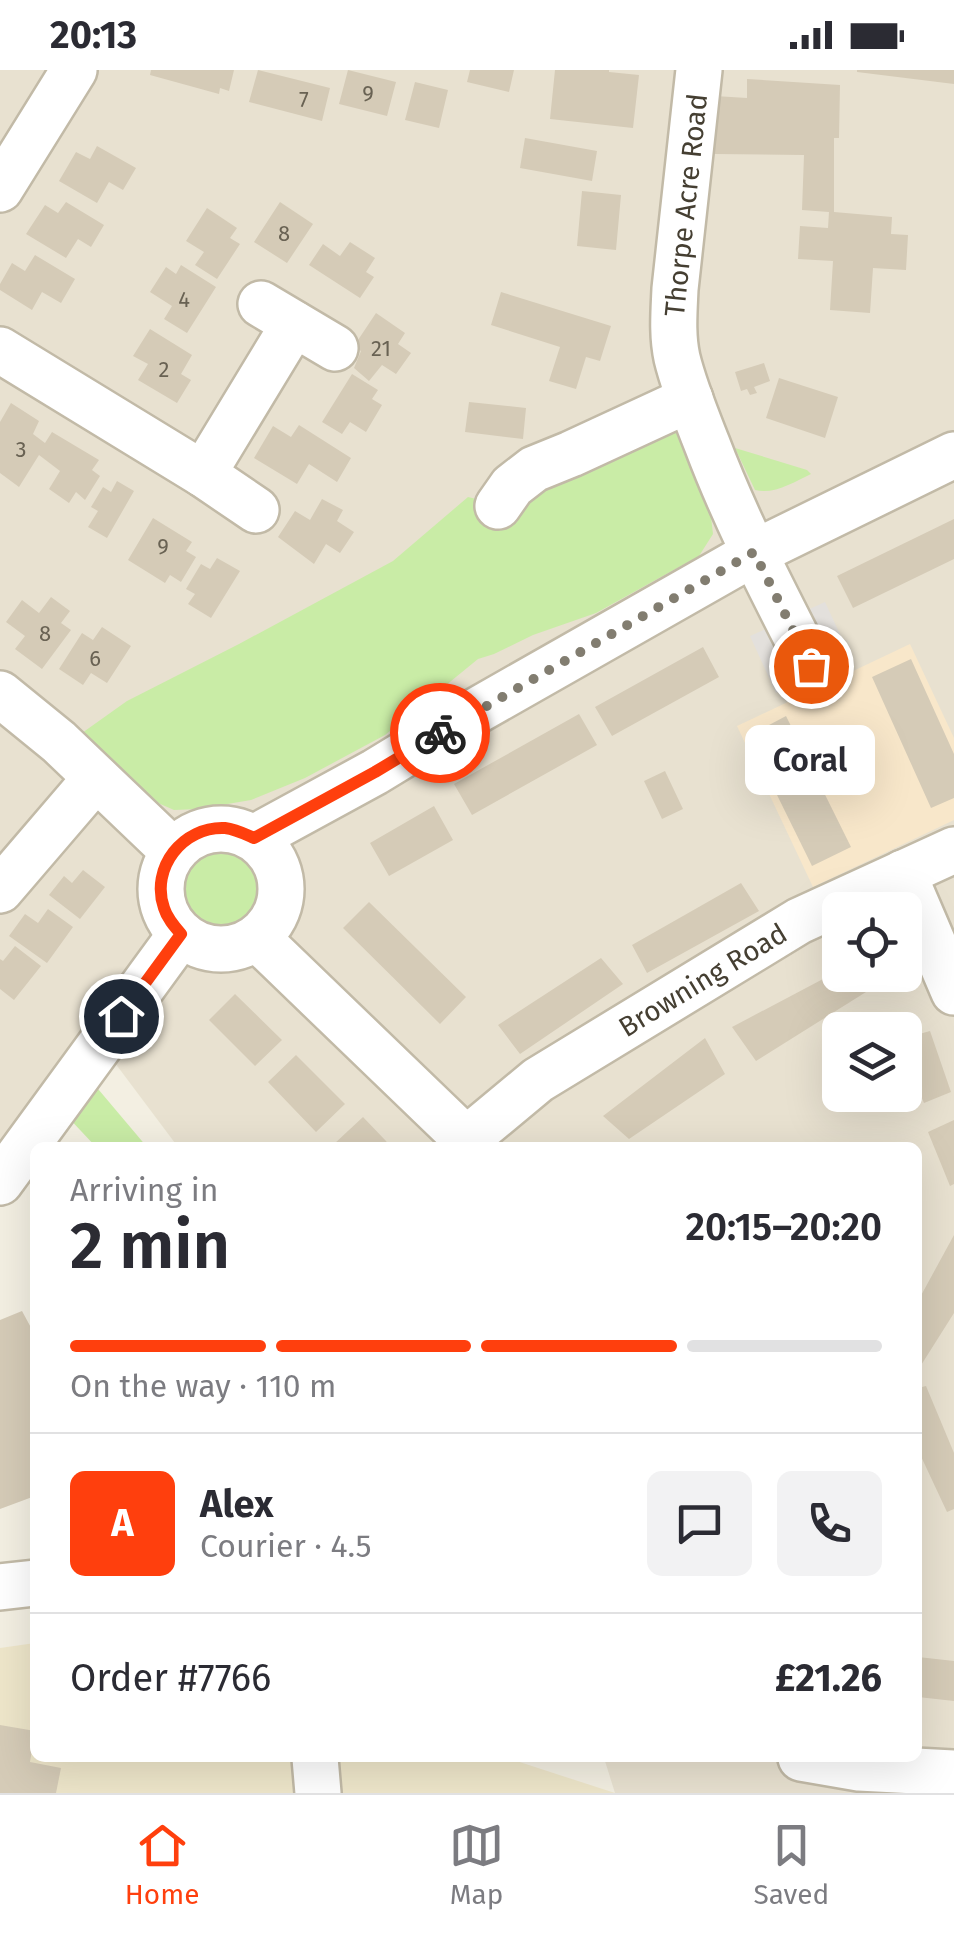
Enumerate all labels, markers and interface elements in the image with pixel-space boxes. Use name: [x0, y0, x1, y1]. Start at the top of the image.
text: 20:13: [50, 12, 137, 58]
house number: 9: [362, 80, 374, 107]
house number: 7: [299, 86, 309, 113]
street label: Thorpe Acre Road: [658, 92, 714, 318]
house number: 8: [278, 220, 290, 247]
house number: 4: [178, 286, 190, 313]
house number: 21: [371, 335, 391, 362]
house number: 2: [159, 356, 169, 383]
house number: 3: [16, 436, 26, 463]
house number: 9: [157, 533, 169, 560]
house number: 8: [39, 620, 51, 647]
pin: [769, 624, 854, 709]
icon: bag: [784, 639, 839, 694]
house number: 6: [89, 645, 101, 672]
courier: [390, 683, 490, 783]
icon: bike: [413, 706, 468, 761]
callout: Coral: [746, 726, 876, 796]
text: Coral: [773, 741, 847, 779]
map controls: [822, 892, 922, 1112]
button: locate: [822, 892, 922, 992]
street label: Browning Road: [613, 916, 793, 1043]
pin: [79, 974, 164, 1059]
icon: home: [94, 989, 149, 1044]
button: layers: [822, 1012, 922, 1112]
text: Arriving in: [70, 1171, 218, 1209]
text: 20:15–20:20: [686, 1204, 882, 1250]
text: 2 min: [70, 1207, 230, 1285]
text: On the way · 110 m: [70, 1367, 337, 1405]
button: chat: [647, 1471, 752, 1576]
button: phone: [777, 1471, 882, 1576]
text: Alex: [200, 1481, 273, 1527]
text: A: [111, 1500, 134, 1546]
text: Courier · 4.5: [200, 1527, 371, 1565]
text: Order #7766: [70, 1655, 271, 1701]
text: £21.26: [775, 1655, 882, 1701]
tab: Home: [125, 1818, 199, 1911]
tab: Map: [449, 1818, 504, 1911]
tab: Saved: [753, 1818, 829, 1911]

